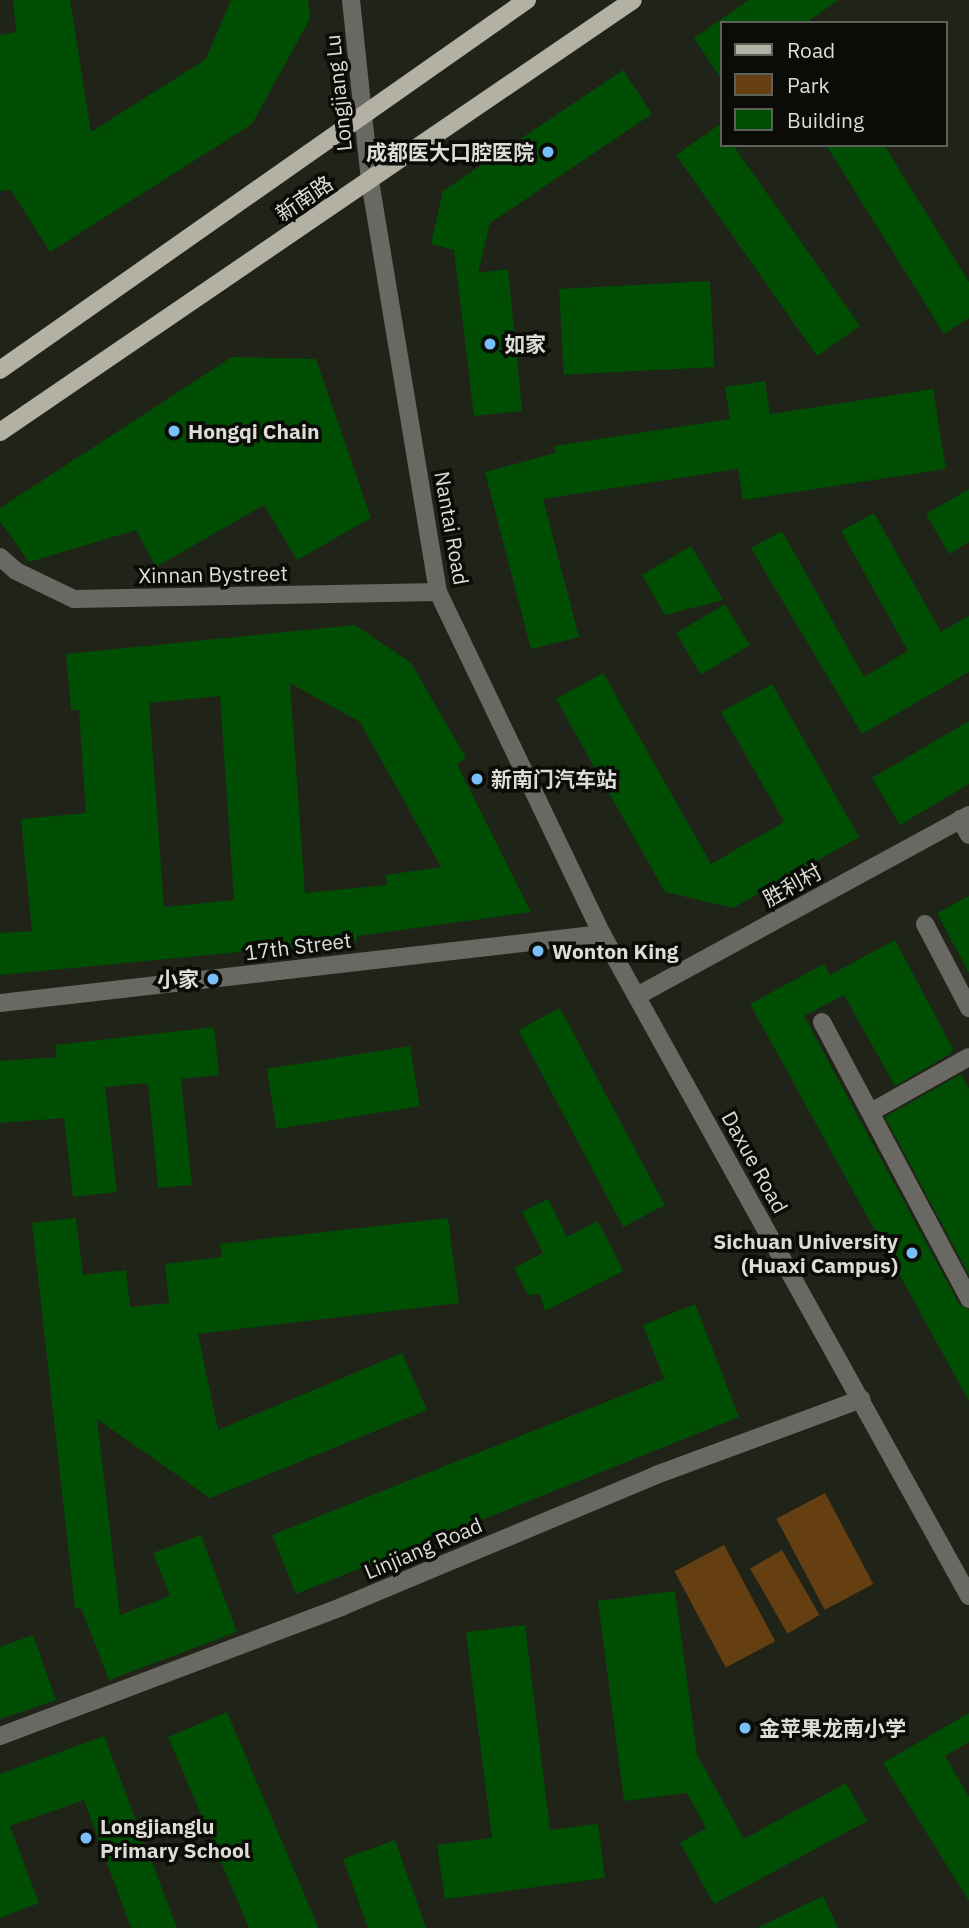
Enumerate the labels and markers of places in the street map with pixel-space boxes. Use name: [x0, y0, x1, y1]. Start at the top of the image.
place label: 成都医大口腔医院: [366, 139, 534, 165]
marker: 成都医大口腔医院: [540, 144, 556, 160]
place label: 如家: [504, 331, 546, 357]
marker: 如家: [482, 336, 498, 352]
place label: Hongqi Chain: [188, 418, 319, 444]
marker: Hongqi Chain: [166, 423, 182, 439]
place label: 新南门汽车站: [491, 766, 617, 792]
marker: 新南门汽车站: [469, 771, 485, 787]
place label: Wonton King: [552, 938, 678, 964]
marker: Wonton King: [530, 943, 546, 959]
place label: 小家: [157, 966, 199, 992]
marker: 小家: [205, 971, 221, 987]
place label: Sichuan University (Huaxi Campus): [713, 1228, 898, 1278]
marker: Sichuan University (Huaxi Campus): [904, 1245, 920, 1261]
place label: 金苹果龙南小学: [759, 1715, 906, 1741]
marker: 金苹果龙南小学: [737, 1720, 753, 1736]
place label: Longjianglu Primary School: [100, 1813, 250, 1863]
marker: Longjianglu Primary School: [78, 1830, 94, 1846]

